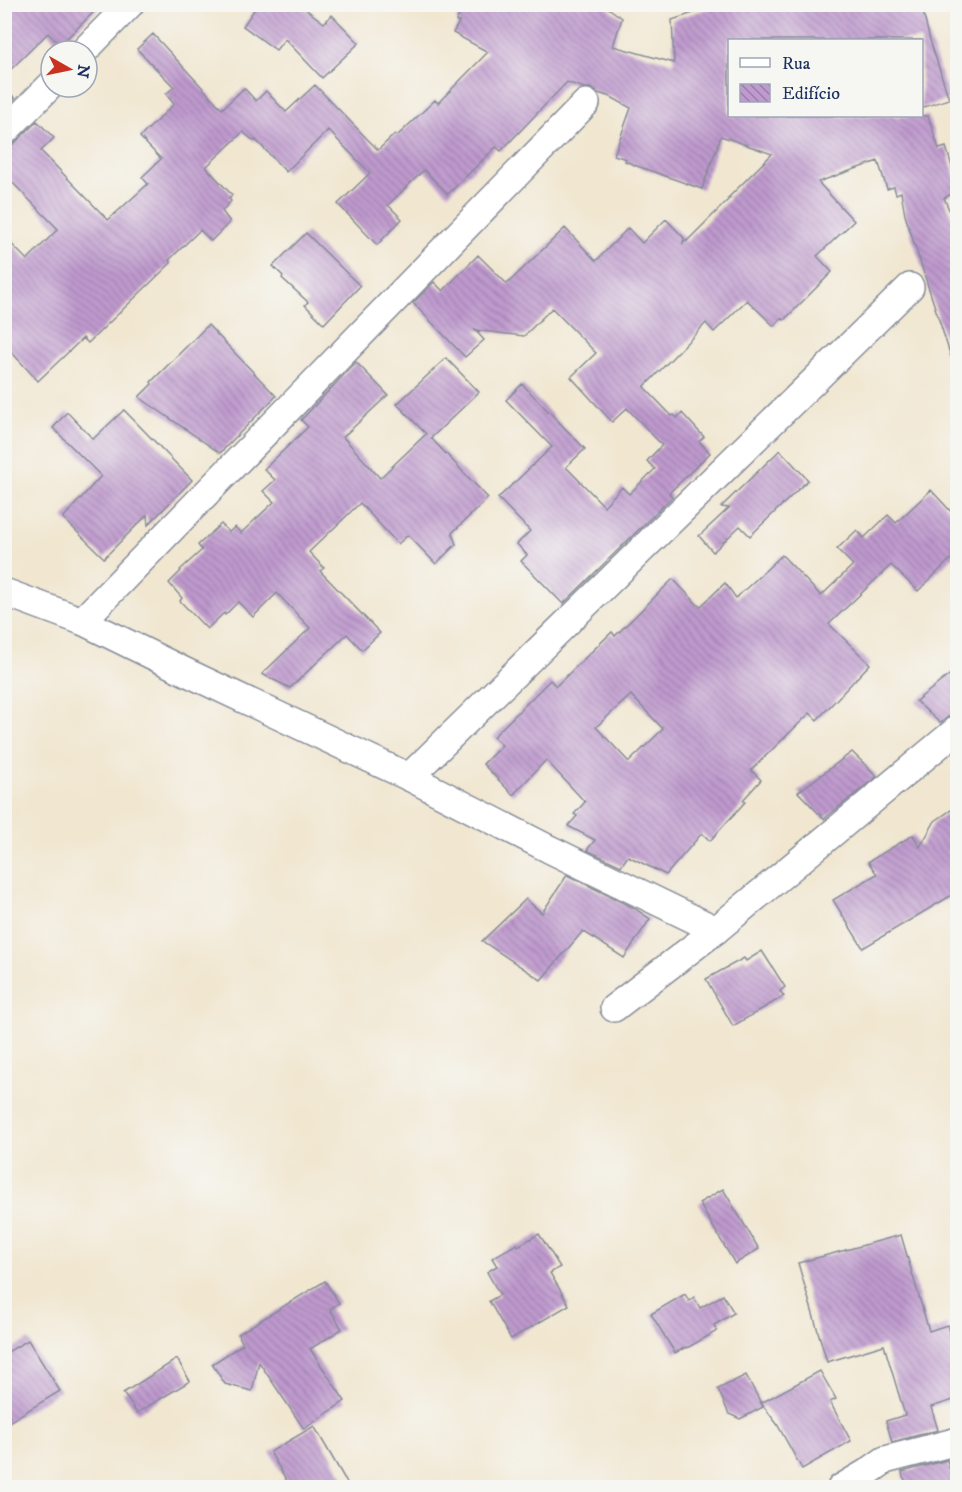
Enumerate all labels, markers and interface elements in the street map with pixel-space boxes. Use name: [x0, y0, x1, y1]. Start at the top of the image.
north arrow: [39, 39, 99, 99]
legend: [728, 39, 923, 117]
text: Rua: [782, 53, 811, 75]
text: N: [72, 63, 94, 79]
text: Edifício: [782, 83, 840, 105]

